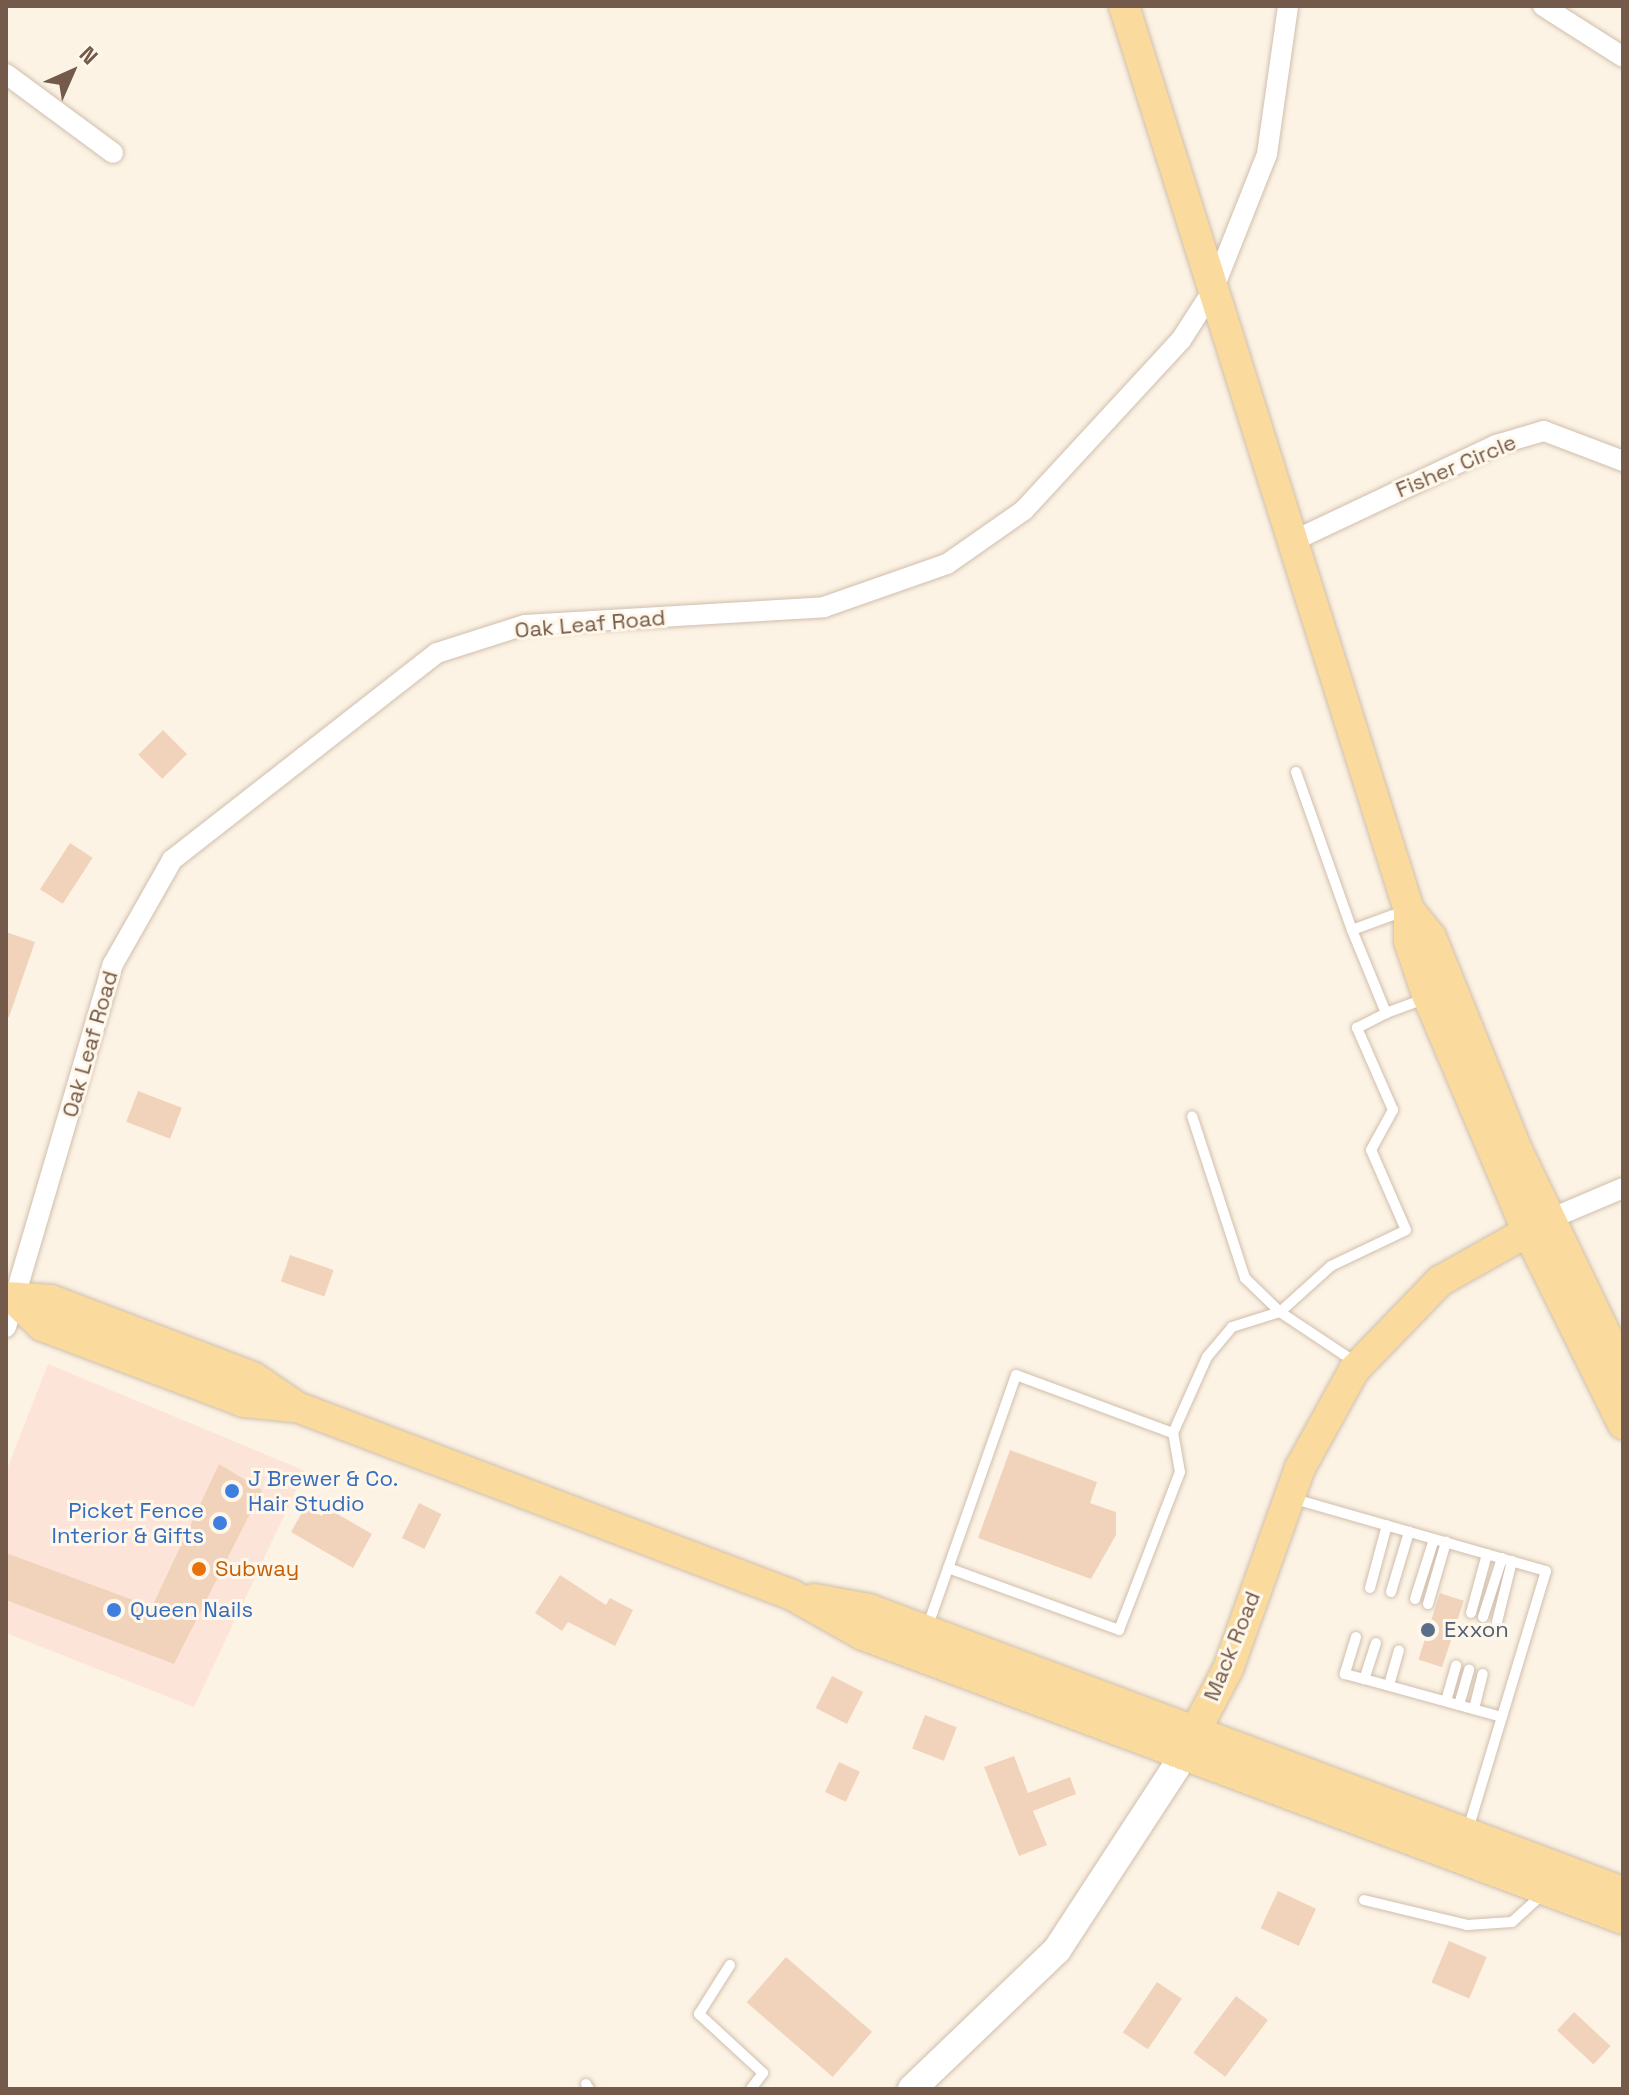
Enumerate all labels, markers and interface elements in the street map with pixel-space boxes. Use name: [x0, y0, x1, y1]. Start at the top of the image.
north arrow: [32, 32, 112, 112]
text: N: [74, 40, 104, 70]
street label: Fisher Circle: [1392, 429, 1520, 503]
street label: Oak Leaf Road: [514, 604, 666, 644]
street label: Oak Leaf Road: [56, 968, 124, 1120]
place label: J Brewer & Co. Hair Studio: [248, 1465, 398, 1516]
marker: J Brewer & Co. Hair Studio: [223, 1482, 241, 1500]
place label: Picket Fence Interior & Gifts: [52, 1497, 204, 1548]
marker: Picket Fence Interior & Gifts: [211, 1514, 229, 1532]
place label: Subway: [215, 1556, 299, 1582]
marker: Subway: [190, 1560, 208, 1578]
street label: Mack Road: [1198, 1587, 1266, 1705]
place label: Queen Nails: [130, 1597, 253, 1623]
marker: Queen Nails: [105, 1601, 123, 1619]
place label: Exxon: [1444, 1617, 1509, 1643]
marker: Exxon: [1419, 1621, 1437, 1639]

